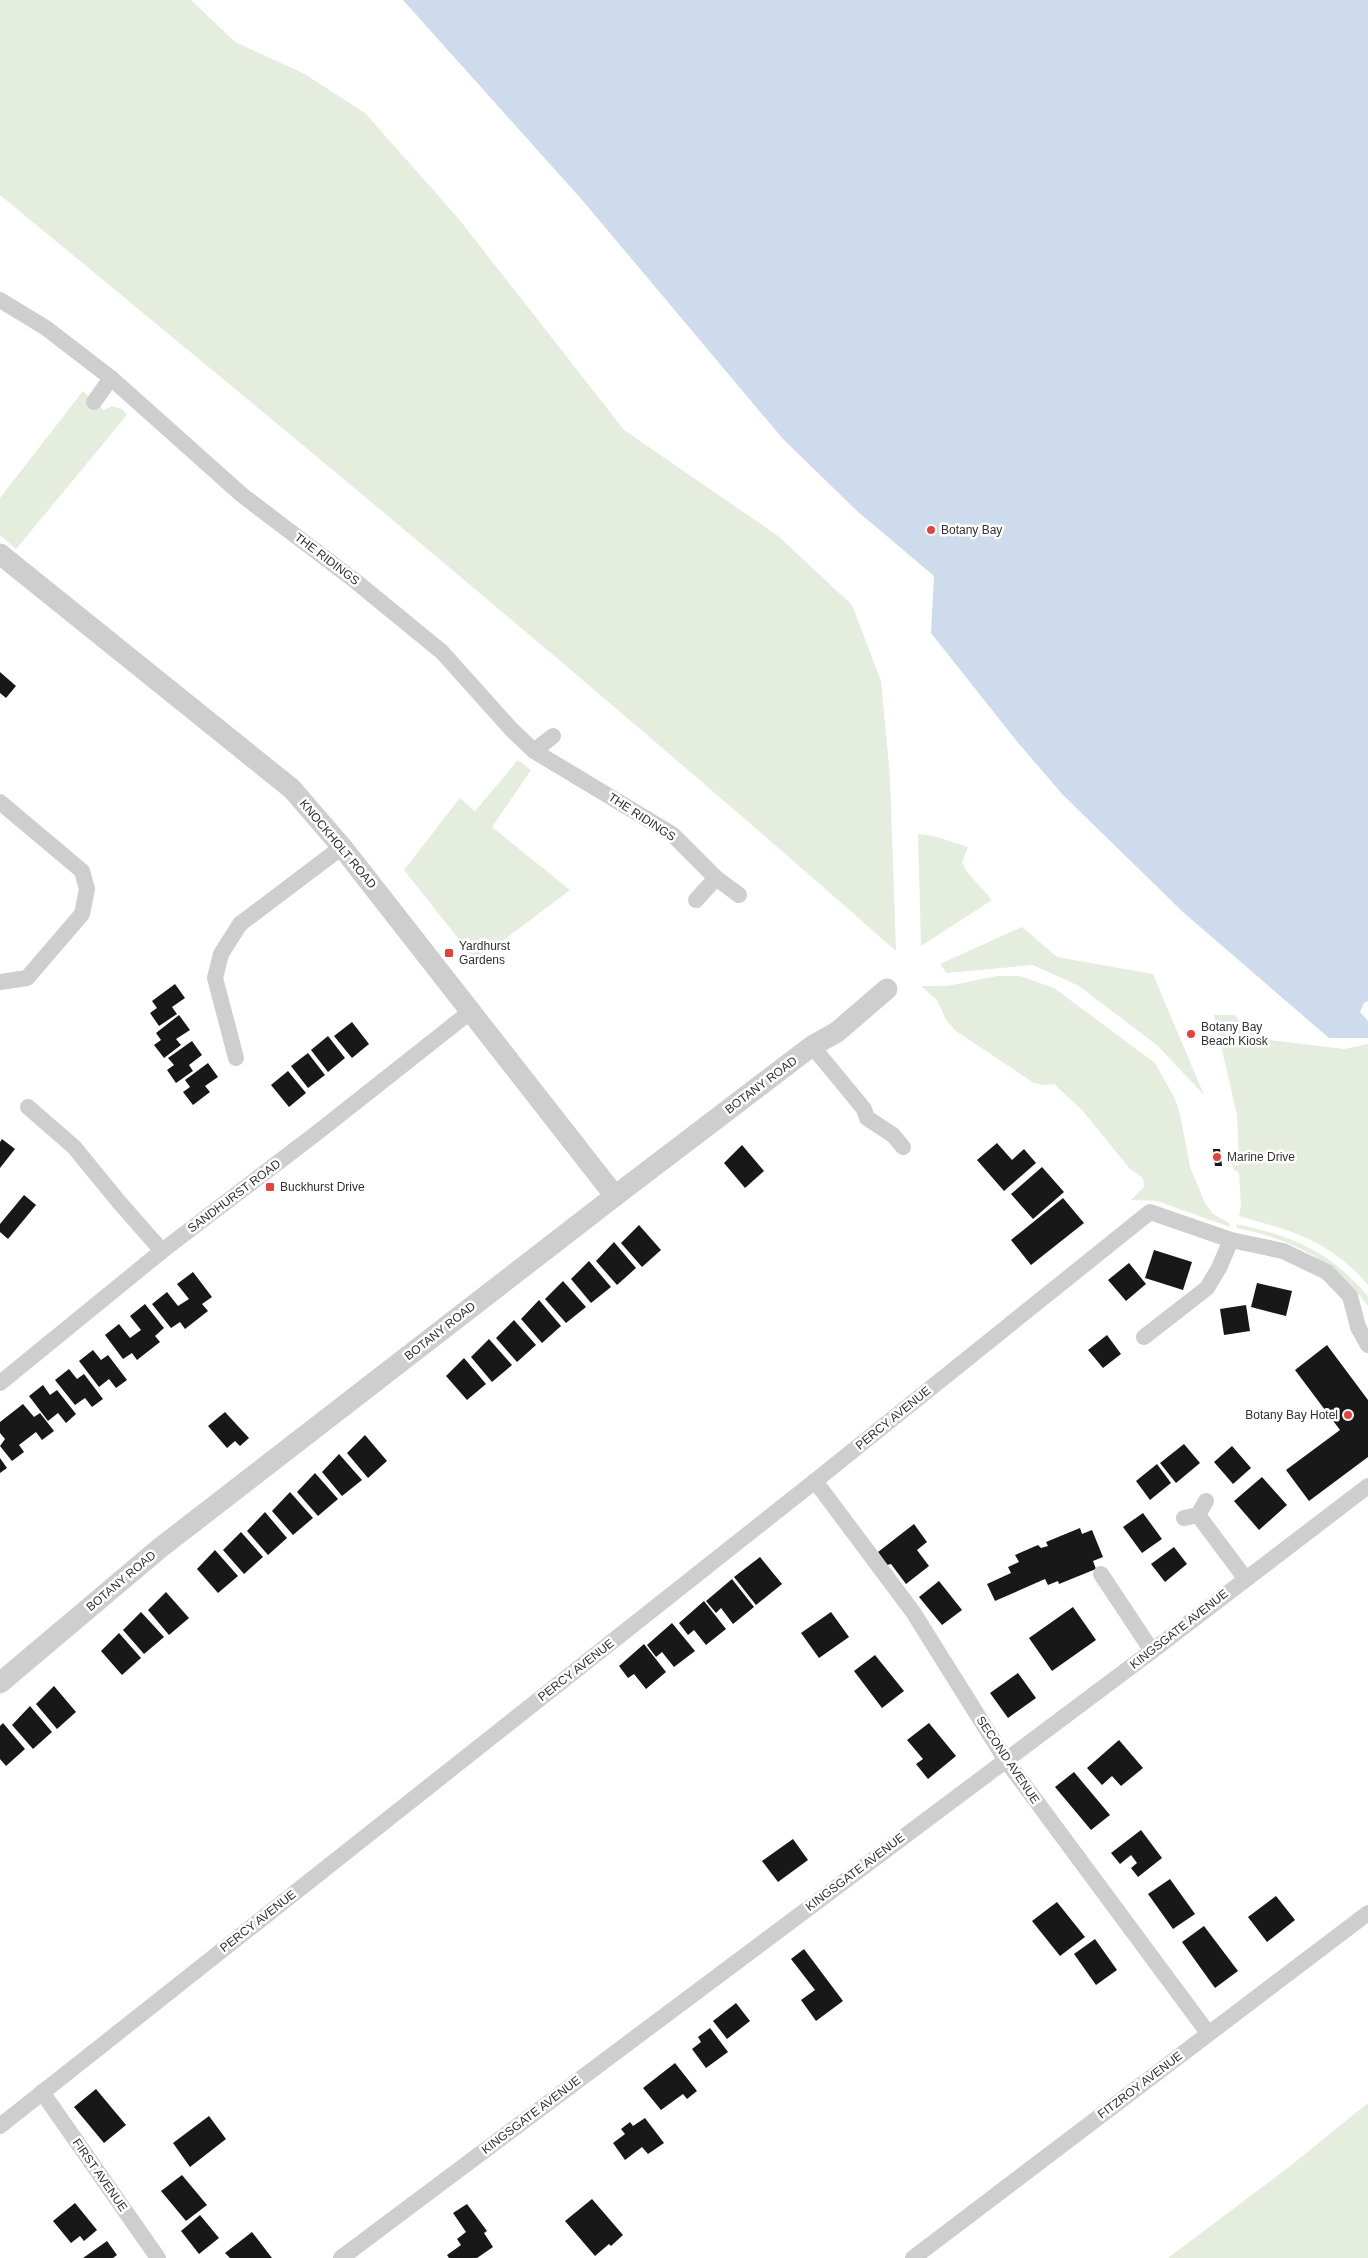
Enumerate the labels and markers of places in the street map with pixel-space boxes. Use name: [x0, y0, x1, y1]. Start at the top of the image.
place label: Botany Bay: [941, 523, 1002, 537]
marker: Botany Bay: [925, 524, 937, 536]
place label: Yardhurst Gardens: [459, 939, 511, 967]
marker: Yardhurst Gardens: [443, 947, 455, 959]
place label: Botany Bay Beach Kiosk: [1201, 1020, 1269, 1048]
marker: Botany Bay Beach Kiosk: [1185, 1028, 1197, 1040]
place label: Marine Drive: [1227, 1150, 1295, 1164]
marker: Marine Drive: [1211, 1151, 1223, 1163]
place label: Buckhurst Drive: [280, 1180, 365, 1194]
marker: Buckhurst Drive: [264, 1181, 276, 1193]
place label: Botany Bay Hotel: [1245, 1408, 1338, 1422]
marker: Botany Bay Hotel: [1342, 1409, 1354, 1421]

